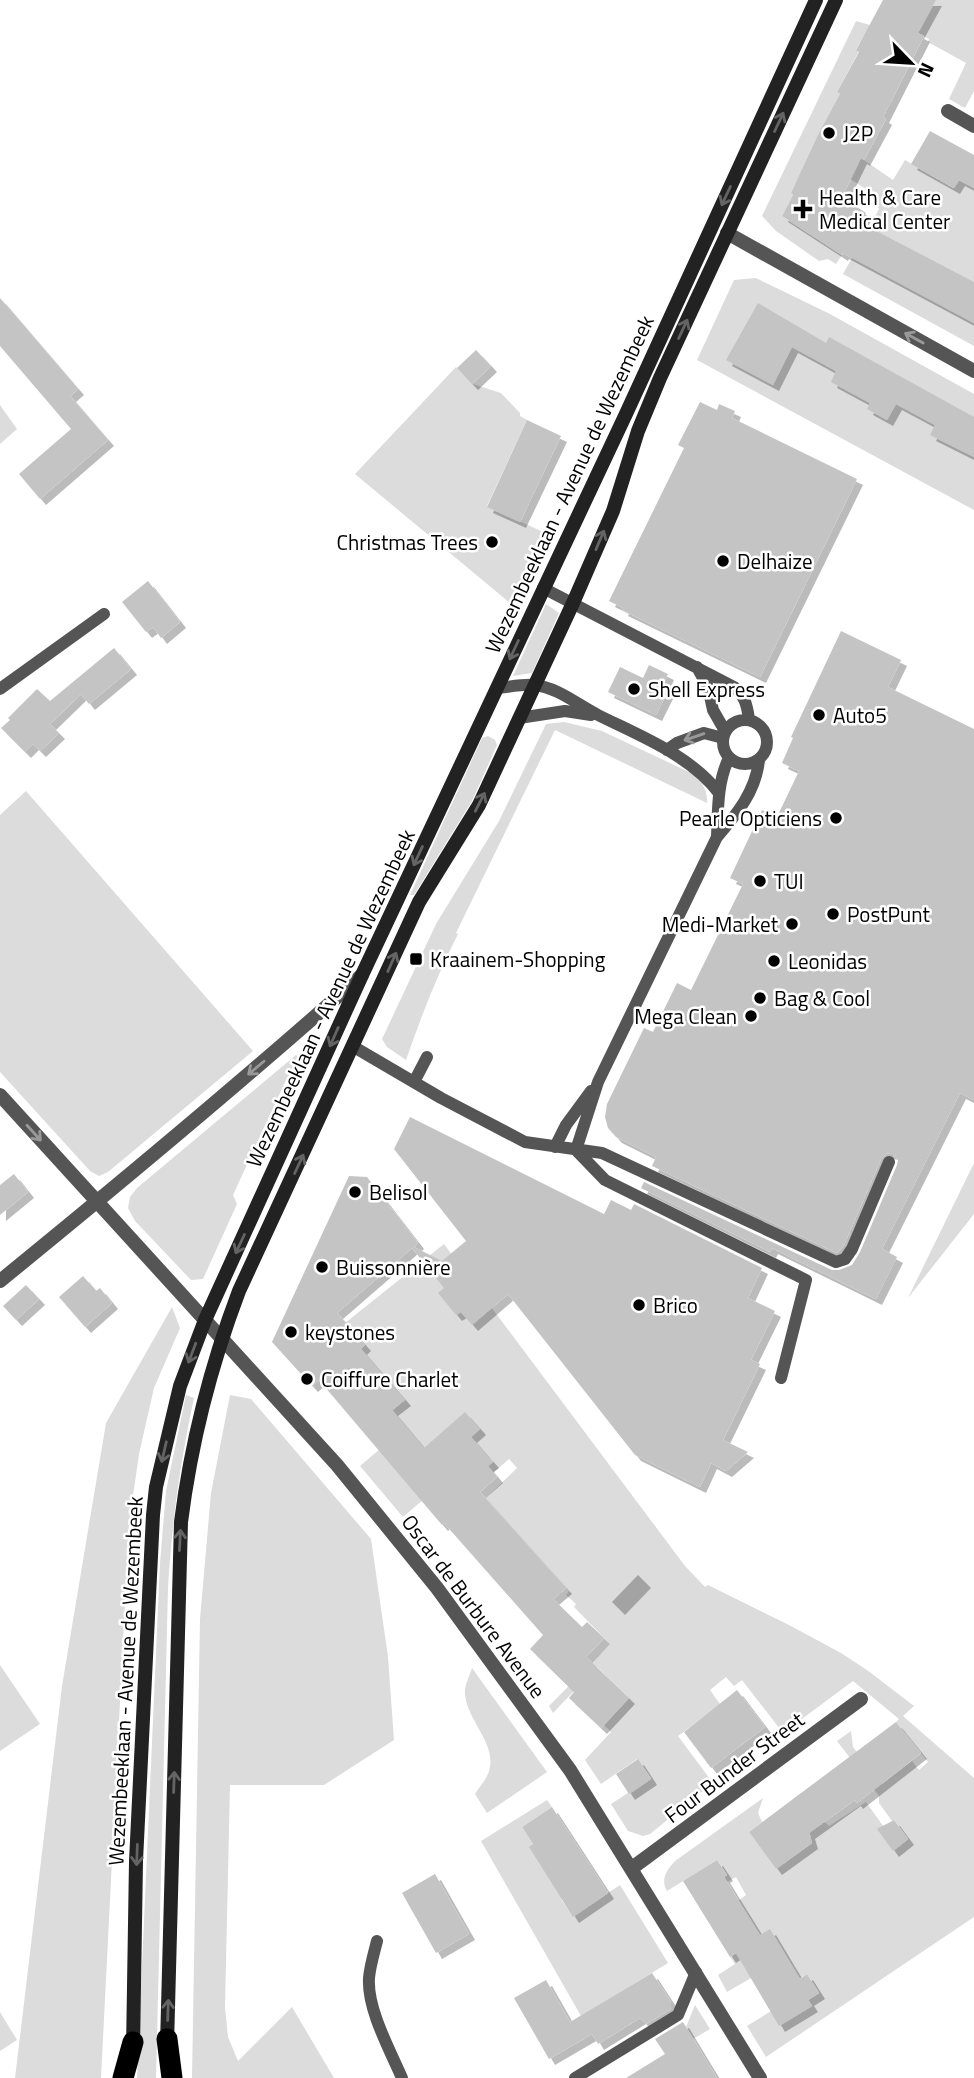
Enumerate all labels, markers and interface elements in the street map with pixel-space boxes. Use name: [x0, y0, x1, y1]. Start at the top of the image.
north arrow: [876, 28, 946, 98]
text: N: [911, 58, 943, 82]
one-way arrow: [772, 112, 786, 133]
place label: J2P: [843, 117, 873, 149]
marker: J2P: [821, 125, 837, 141]
place label: Health & Care Medical Center: [819, 181, 950, 237]
one-way arrow: [719, 185, 732, 206]
marker: Health & Care Medical Center: [793, 199, 813, 219]
street label: Wezembeeklaan - Avenue de Wezembeek: [476, 310, 662, 658]
one-way arrow: [677, 319, 690, 340]
one-way arrow: [905, 331, 925, 345]
place label: Christmas Trees: [337, 526, 478, 558]
one-way arrow: [594, 530, 607, 551]
marker: Christmas Trees: [484, 534, 500, 550]
place label: Delhaize: [737, 545, 813, 577]
marker: Delhaize: [715, 553, 731, 569]
one-way arrow: [507, 639, 521, 660]
place label: Shell Express: [648, 673, 765, 705]
marker: Shell Express: [626, 681, 642, 697]
place label: Auto5: [833, 699, 887, 731]
marker: Auto5: [811, 707, 827, 723]
one-way arrow: [683, 732, 705, 744]
one-way arrow: [473, 792, 487, 813]
place label: Pearle Opticiens: [679, 802, 822, 834]
marker: Pearle Opticiens: [828, 810, 844, 826]
street label: Wezembeeklaan - Avenue de Wezembeek: [237, 824, 423, 1172]
one-way arrow: [411, 845, 424, 866]
place label: TUI: [774, 865, 804, 897]
marker: TUI: [752, 873, 768, 889]
place label: PostPunt: [847, 898, 930, 930]
marker: PostPunt: [825, 906, 841, 922]
place label: Medi-Market: [662, 908, 779, 940]
marker: Medi-Market: [784, 916, 800, 932]
place label: Kraainem-Shopping: [430, 943, 606, 975]
place label: Leonidas: [788, 945, 867, 977]
marker: Kraainem-Shopping: [408, 951, 424, 967]
one-way arrow: [386, 952, 399, 974]
marker: Leonidas: [766, 953, 782, 969]
place label: Bag & Cool: [774, 982, 870, 1014]
marker: Bag & Cool: [752, 990, 768, 1006]
place label: Mega Clean: [634, 1000, 737, 1032]
marker: Mega Clean: [743, 1008, 759, 1024]
one-way arrow: [327, 1026, 340, 1047]
one-way arrow: [247, 1060, 265, 1076]
one-way arrow: [26, 1124, 42, 1142]
one-way arrow: [292, 1154, 306, 1175]
place label: Belisol: [369, 1176, 428, 1208]
marker: Belisol: [347, 1184, 363, 1200]
one-way arrow: [233, 1233, 246, 1254]
place label: Buissonnière: [336, 1251, 451, 1283]
marker: Buissonnière: [314, 1259, 330, 1275]
place label: Brico: [653, 1289, 698, 1321]
marker: Brico: [631, 1297, 647, 1313]
place label: keystones: [305, 1316, 395, 1348]
marker: keystones: [283, 1324, 299, 1340]
one-way arrow: [185, 1342, 198, 1364]
place label: Coiffure Charlet: [321, 1363, 459, 1395]
marker: Coiffure Charlet: [299, 1371, 315, 1387]
one-way arrow: [157, 1440, 171, 1463]
street label: Wezembeeklaan - Avenue de Wezembeek: [99, 1496, 151, 1866]
street label: Oscar de Burbure Avenue: [394, 1507, 554, 1705]
one-way arrow: [174, 1529, 187, 1552]
street label: Four Bunder Street: [657, 1703, 811, 1830]
one-way arrow: [168, 1771, 181, 1794]
one-way arrow: [130, 1843, 143, 1866]
one-way arrow: [161, 1999, 174, 2022]

